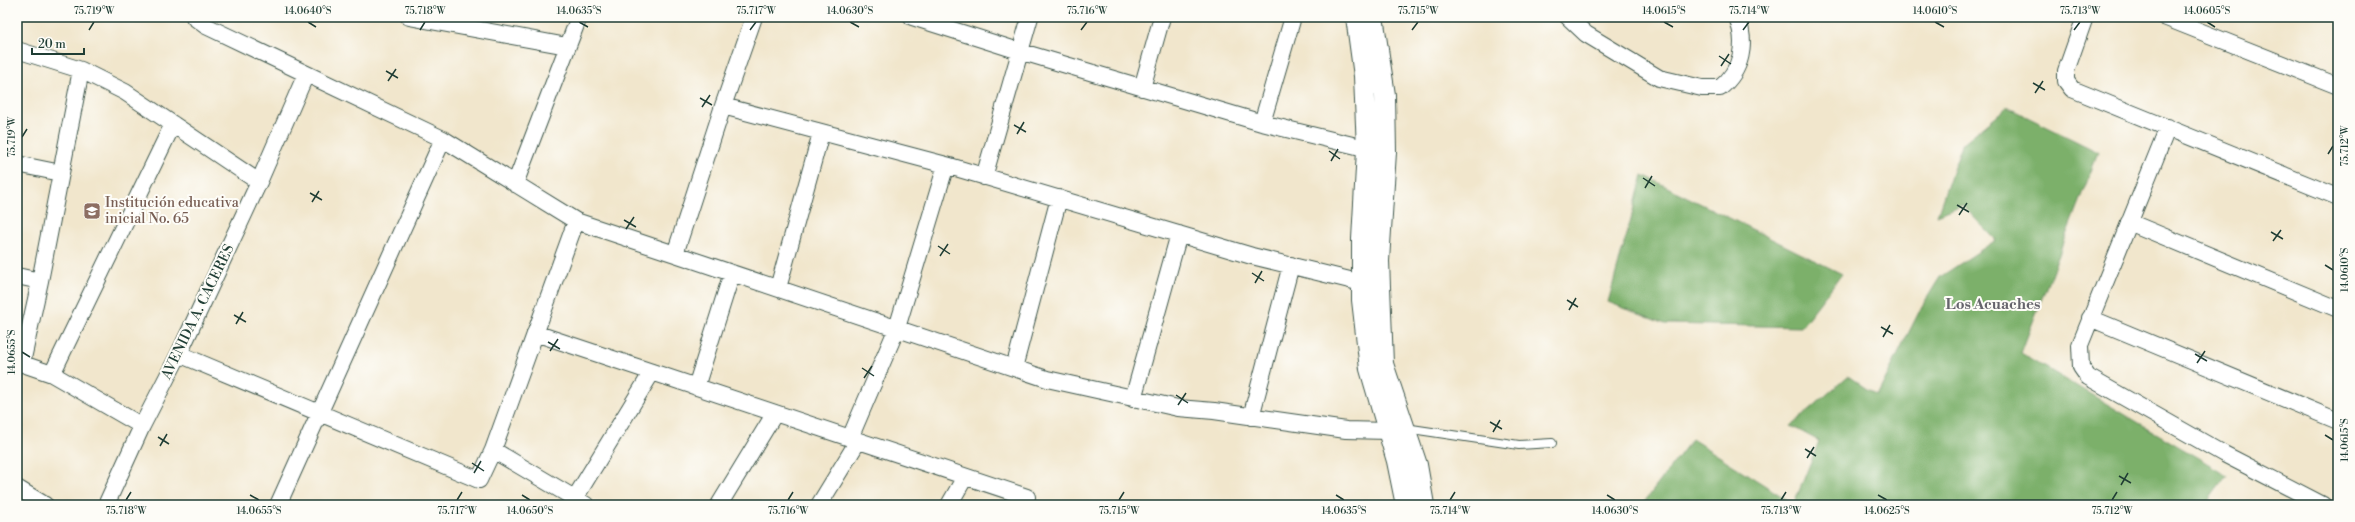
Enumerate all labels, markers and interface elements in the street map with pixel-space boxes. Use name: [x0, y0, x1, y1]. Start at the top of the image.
text: 75.719°W: [74, 5, 115, 17]
text: 14.0640°S: [285, 5, 332, 17]
text: 75.718°W: [405, 5, 446, 17]
text: 14.0635°S: [556, 5, 602, 17]
text: 75.717°W: [736, 5, 777, 17]
text: 14.0630°S: [827, 5, 873, 17]
text: 75.716°W: [1067, 5, 1108, 17]
text: 75.715°W: [1398, 5, 1439, 17]
text: 14.0615°S: [1642, 5, 1686, 17]
text: 75.714°W: [1729, 5, 1770, 17]
text: 14.0610°S: [1913, 5, 1958, 17]
text: 75.713°W: [2060, 5, 2101, 17]
text: 14.0605°S: [2184, 5, 2230, 17]
scale bar: [32, 30, 84, 56]
text: 20 m: [38, 37, 66, 52]
text: 75.719°W: [6, 116, 18, 157]
text: 75.712°W: [2339, 125, 2351, 166]
place label: Institución educativa inicial No. 65: [105, 194, 240, 228]
school or university icon: Institución educativa inicial No. 65: [82, 201, 102, 221]
street label: AVENIDA A. CACERES: [157, 242, 238, 383]
text: 14.0610°S: [2339, 247, 2351, 292]
district label: Los Acuaches: [1946, 295, 2040, 314]
text: 14.0655°S: [6, 329, 18, 375]
text: 14.0615°S: [2339, 418, 2351, 462]
text: 75.718°W: [106, 505, 147, 517]
text: 14.0655°S: [236, 505, 282, 517]
text: 75.717°W: [437, 505, 478, 517]
text: 14.0650°S: [507, 505, 553, 517]
text: 75.716°W: [768, 505, 809, 517]
text: 75.715°W: [1099, 505, 1140, 517]
text: 14.0635°S: [1321, 505, 1367, 517]
text: 75.714°W: [1430, 505, 1471, 517]
text: 14.0630°S: [1592, 505, 1638, 517]
text: 75.713°W: [1761, 505, 1802, 517]
text: 14.0625°S: [1864, 505, 1910, 517]
text: 75.712°W: [2092, 505, 2133, 517]

